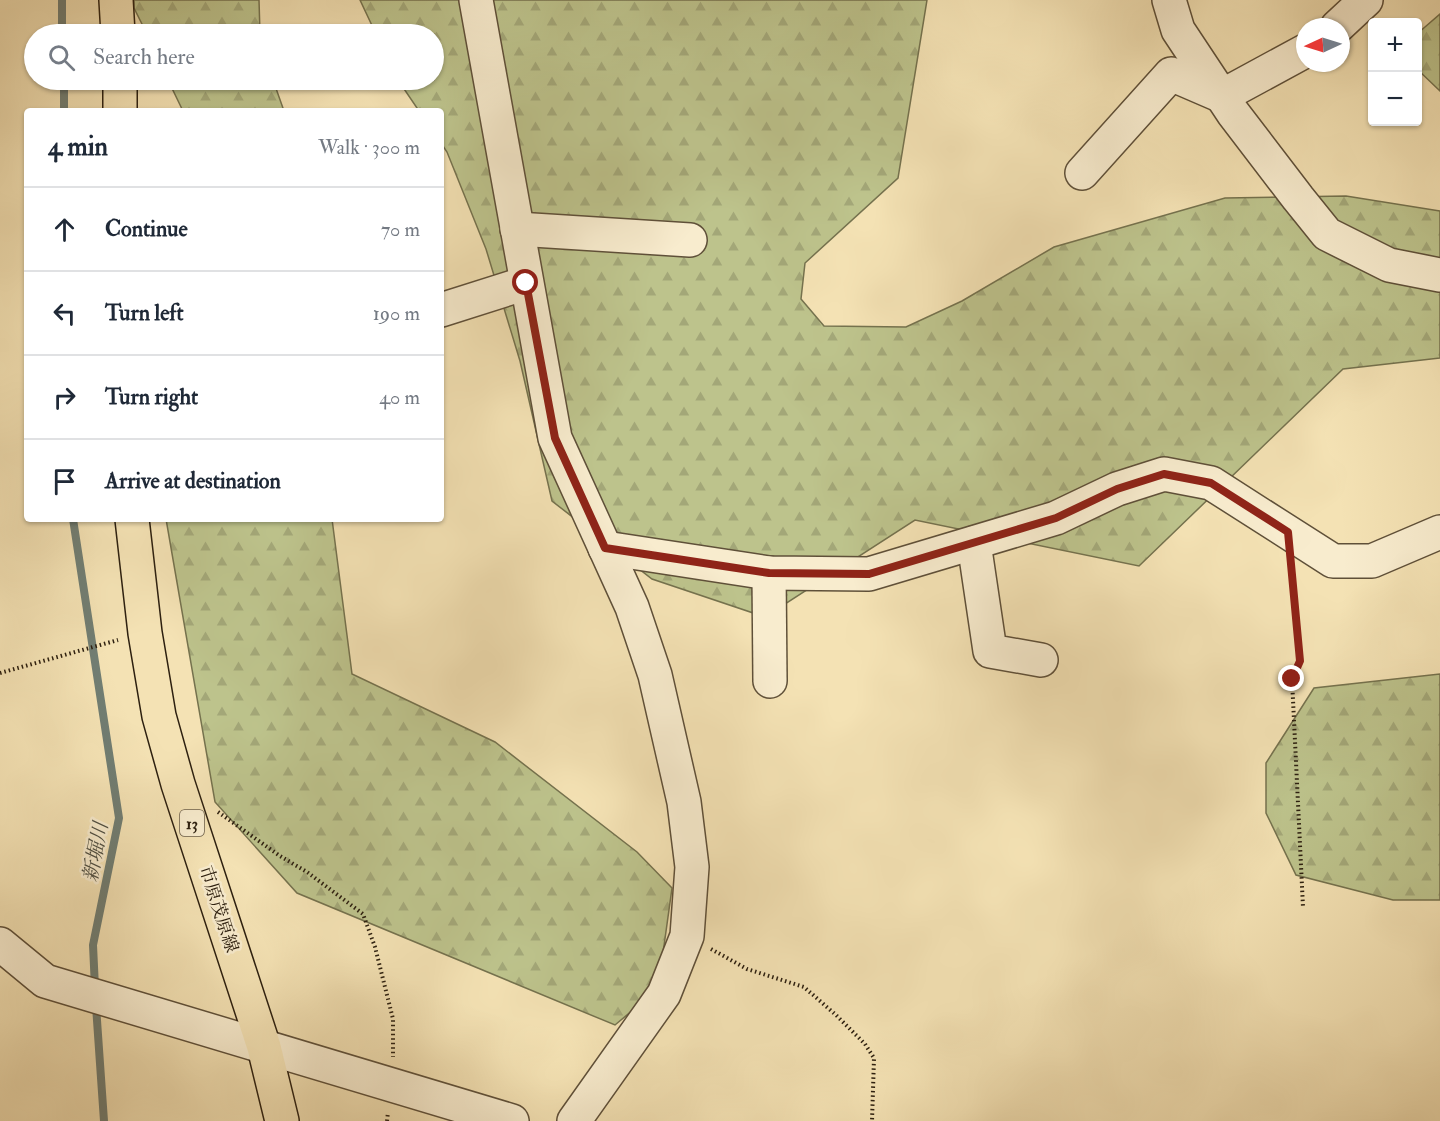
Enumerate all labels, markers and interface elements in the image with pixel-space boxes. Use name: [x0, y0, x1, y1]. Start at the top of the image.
north arrow: [1296, 18, 1350, 72]
map controls: [1368, 18, 1422, 126]
button: +: [1368, 18, 1422, 72]
search box: [24, 24, 444, 90]
icon: search: [45, 41, 78, 74]
text: Search here: [93, 43, 195, 71]
button: −: [1368, 72, 1422, 126]
text: 4 min: [48, 131, 108, 163]
text: Walk · 300 m: [318, 135, 420, 160]
icon: ahead: [48, 213, 81, 246]
text: Continue: [105, 215, 188, 243]
text: 70 m: [381, 217, 420, 242]
route start: [512, 269, 538, 295]
icon: left: [48, 297, 81, 330]
text: Turn left: [105, 299, 184, 327]
text: 190 m: [373, 301, 420, 326]
icon: right: [48, 381, 81, 414]
text: Turn right: [105, 383, 198, 411]
text: 40 m: [379, 385, 420, 410]
icon: arrive: [48, 465, 81, 498]
text: Arrive at destination: [105, 467, 281, 495]
route end: [1278, 665, 1304, 691]
road number: 13: [180, 810, 204, 836]
water label: 新堀川: [77, 818, 114, 884]
street label: 市原茂原線: [194, 863, 243, 956]

